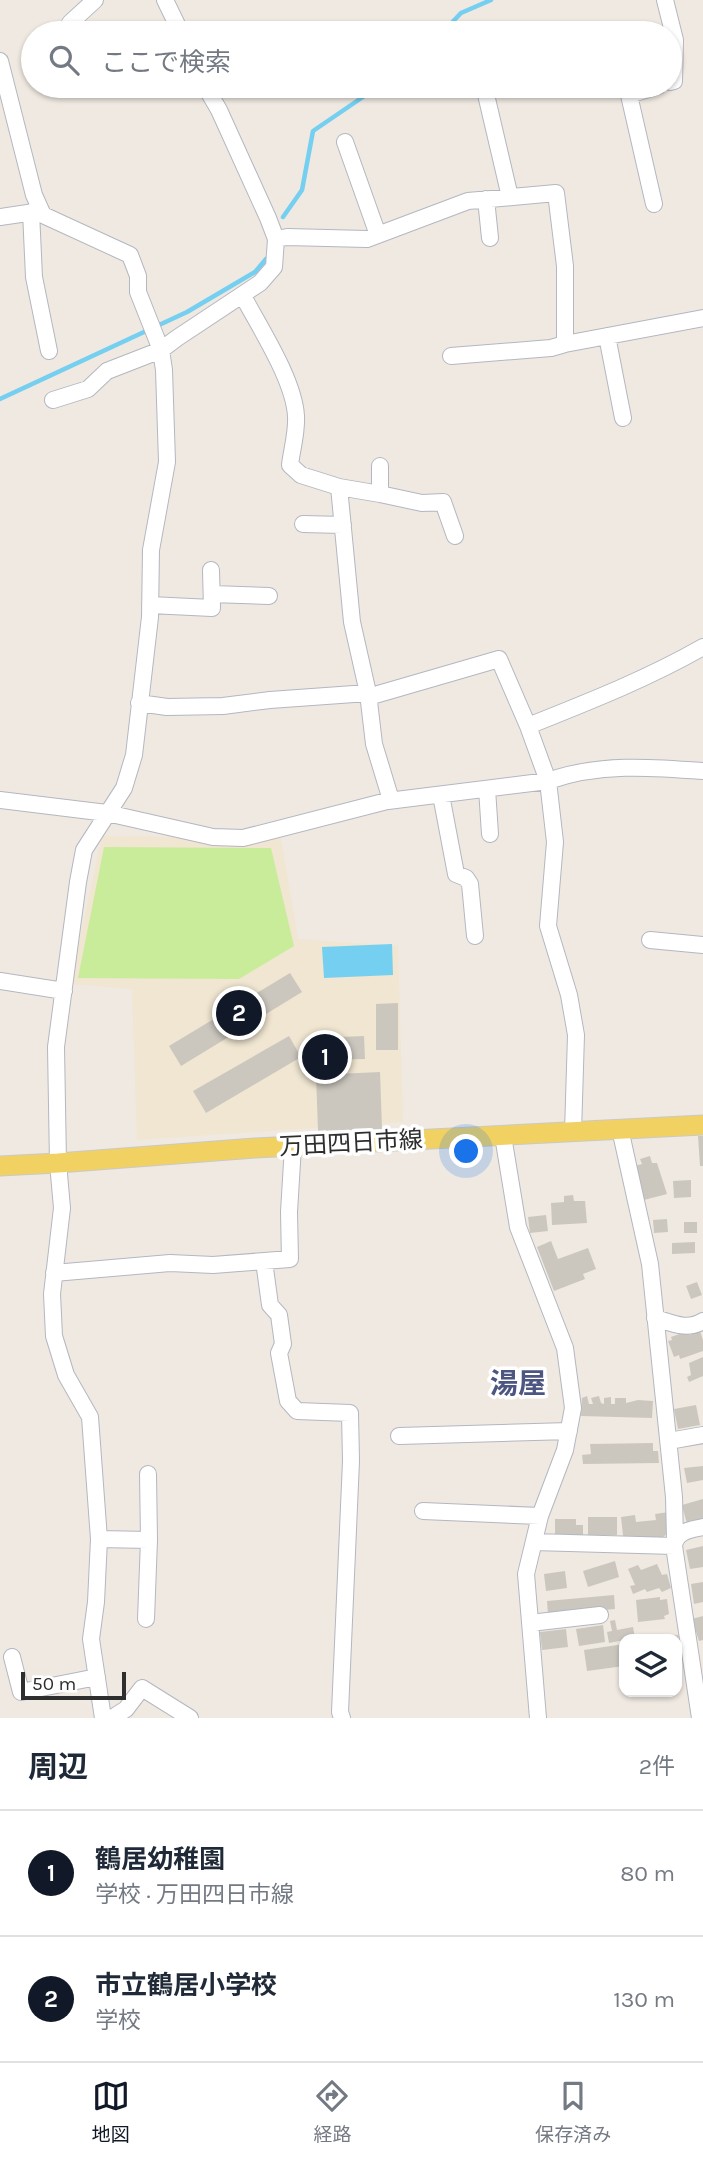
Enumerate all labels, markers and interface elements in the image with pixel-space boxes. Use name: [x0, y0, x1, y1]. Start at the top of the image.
search box: [21, 21, 682, 98]
icon: search: [45, 41, 83, 79]
text: ここで検索: [101, 47, 231, 78]
pin: 2: [216, 987, 262, 1039]
pin: 1: [302, 1031, 348, 1083]
street label: 万田四日市線: [278, 1125, 424, 1161]
your location: [449, 1134, 483, 1168]
district label: 湯屋: [490, 1367, 546, 1400]
map controls: [619, 1634, 682, 1697]
button: layers: [619, 1634, 682, 1697]
scale bar: [21, 1669, 126, 1701]
text: 50 m: [32, 1673, 76, 1695]
text: 周辺: [28, 1749, 88, 1785]
text: 2件: [639, 1753, 675, 1780]
text: 鶴居幼稚園: [95, 1844, 225, 1875]
text: 1: [47, 1860, 55, 1887]
text: 80 m: [620, 1860, 675, 1887]
text: 学校 · 万田四日市線: [95, 1881, 294, 1908]
text: 市立鶴居小学校: [95, 1970, 277, 2001]
text: 2: [44, 1986, 58, 2013]
text: 130 m: [613, 1986, 675, 2013]
text: 学校: [95, 2007, 141, 2034]
tab: 地図: [92, 2077, 130, 2146]
tab: 経路: [313, 2077, 351, 2146]
tab: 保存済み: [535, 2077, 611, 2146]

